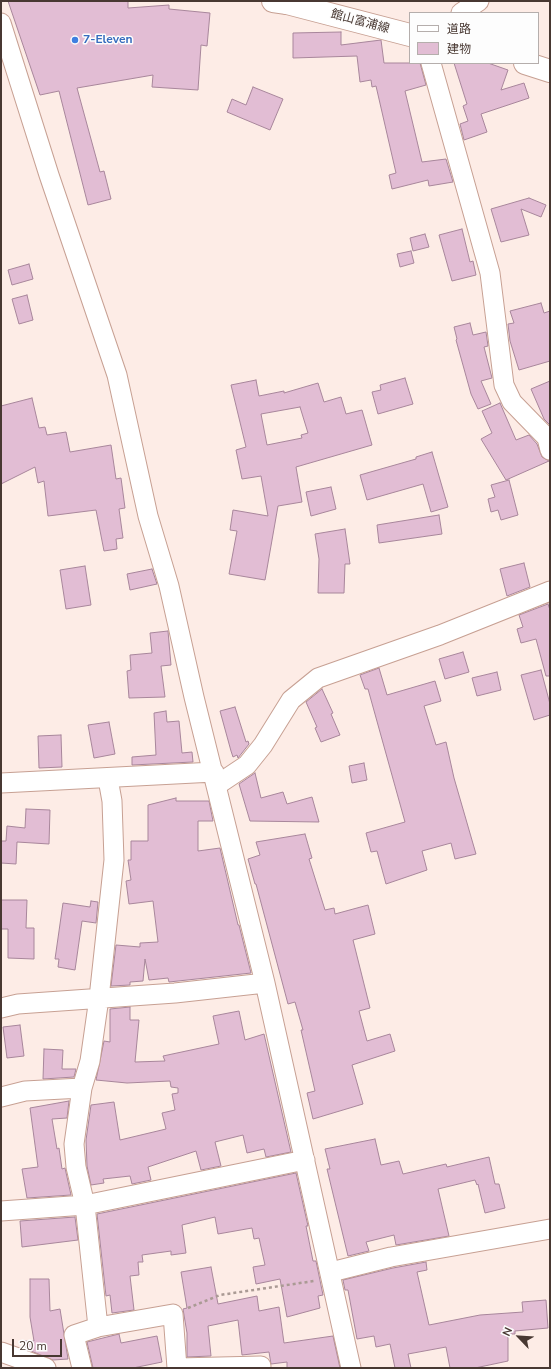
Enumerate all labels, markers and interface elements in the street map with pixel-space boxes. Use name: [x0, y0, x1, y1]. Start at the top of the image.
street label: 館山富浦線: [329, 7, 391, 37]
legend: [409, 12, 539, 64]
text: 道路: [447, 21, 471, 37]
place label: 7-Eleven: [83, 33, 132, 47]
marker: 7-Eleven: [70, 35, 80, 45]
text: 建物: [447, 41, 471, 57]
north arrow: [499, 1317, 539, 1357]
text: N: [499, 1325, 516, 1339]
scale bar: [14, 1331, 64, 1357]
text: 20 m: [19, 1338, 47, 1354]

